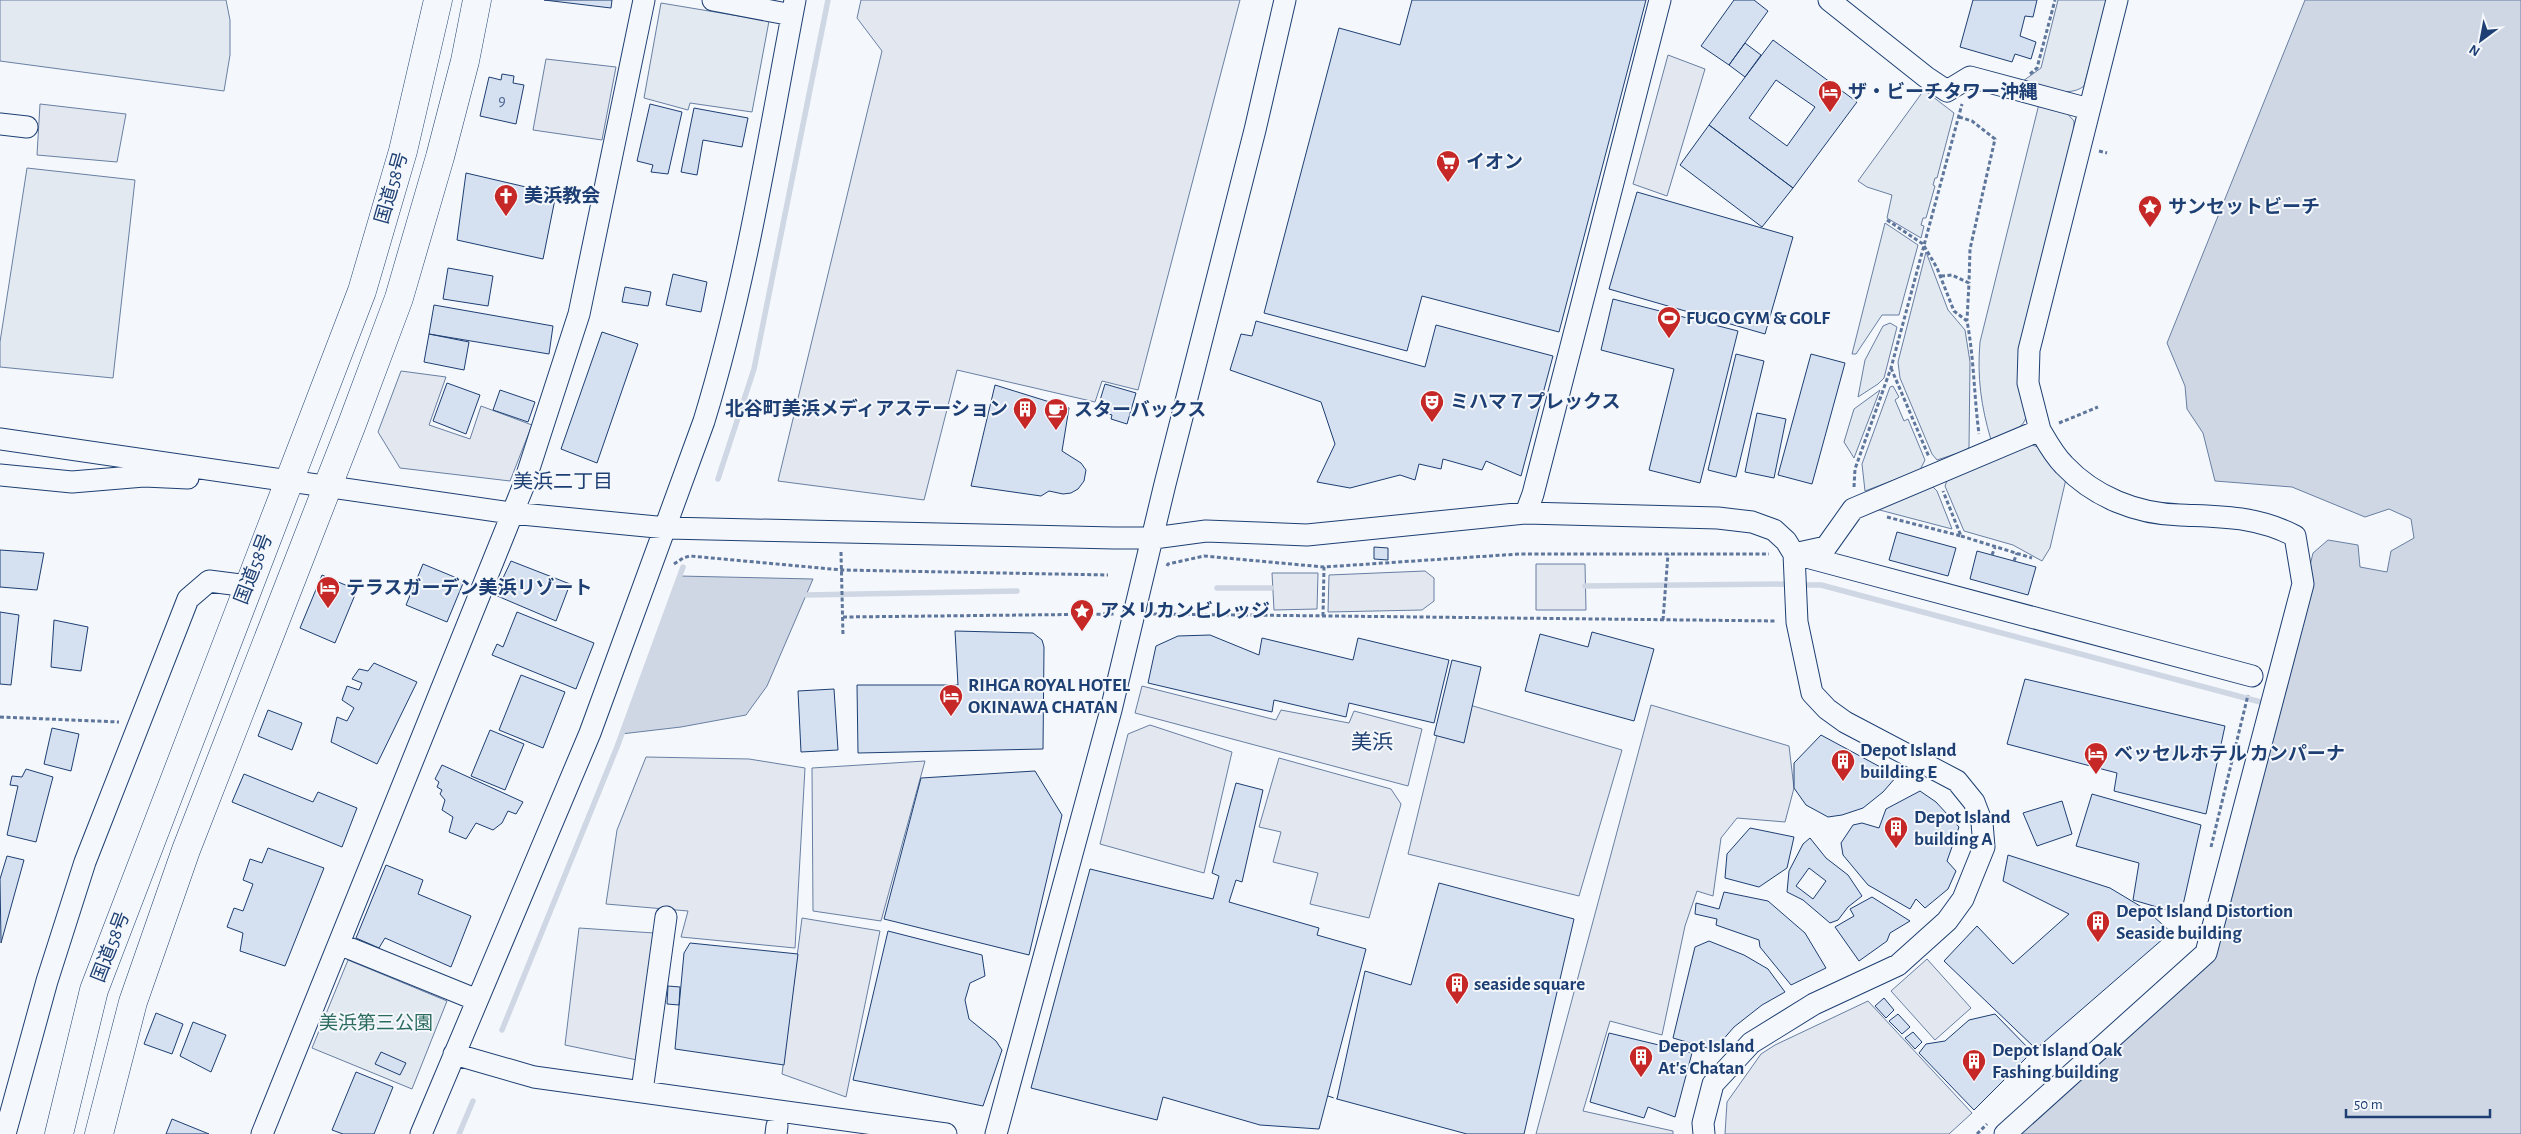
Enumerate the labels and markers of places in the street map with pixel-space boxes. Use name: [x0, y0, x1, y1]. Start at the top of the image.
hotel icon: ザ・ビーチタワー沖縄: [1817, 79, 1843, 113]
place label: ザ・ビーチタワー沖縄: [1848, 81, 2038, 102]
supermarket icon: イオン: [1435, 149, 1461, 183]
place label: イオン: [1466, 152, 1523, 172]
church icon: 美浜教会: [493, 183, 519, 217]
place label: 美浜教会: [524, 185, 600, 206]
place icon: サンセットビーチ: [2137, 194, 2163, 228]
place label: サンセットビーチ: [2168, 196, 2320, 217]
sports icon: FUGO GYM & GOLF: [1656, 305, 1682, 339]
place label: FUGO GYM & GOLF: [1686, 309, 1830, 328]
theatre icon: ミハマ７プレックス: [1419, 389, 1445, 423]
place label: ミハマ７プレックス: [1450, 392, 1620, 412]
building icon: 北谷町美浜メディアステーション: [1012, 396, 1038, 430]
cafe icon: スターバックス: [1043, 397, 1069, 431]
place label: 北谷町美浜メディアステーション: [725, 398, 1008, 419]
place label: スターバックス: [1074, 399, 1206, 420]
hotel icon: テラスガーデン美浜リゾート: [315, 575, 341, 609]
place label: テラスガーデン美浜リゾート: [346, 577, 593, 598]
place icon: アメリカンビレッジ: [1069, 598, 1095, 632]
place label: アメリカンビレッジ: [1100, 600, 1270, 621]
place label: RIHGA ROYAL HOTEL OKINAWA CHATAN: [968, 676, 1131, 717]
hotel icon: RIHGA ROYAL HOTEL OKINAWA CHATAN: [938, 683, 964, 717]
place label: Depot Island building E: [1860, 741, 1957, 782]
hotel icon: ベッセルホテル カンパーナ: [2083, 741, 2109, 775]
place label: ベッセルホテル カンパーナ: [2114, 744, 2345, 764]
building icon: Depot Island building E: [1830, 748, 1856, 782]
place label: Depot Island building A: [1914, 808, 2011, 849]
building icon: Depot Island building A: [1883, 815, 1909, 849]
place label: Depot Island Distortion Seaside building: [2116, 902, 2293, 943]
building icon: Depot Island Distortion Seaside building: [2085, 909, 2111, 943]
building icon: seaside square: [1444, 971, 1470, 1005]
place label: seaside square: [1474, 975, 1585, 994]
place label: Depot Island At's Chatan: [1658, 1037, 1755, 1078]
place label: Depot Island Oak Fashing building: [1992, 1041, 2123, 1082]
building icon: Depot Island At's Chatan: [1628, 1044, 1654, 1078]
building icon: Depot Island Oak Fashing building: [1961, 1048, 1987, 1082]

